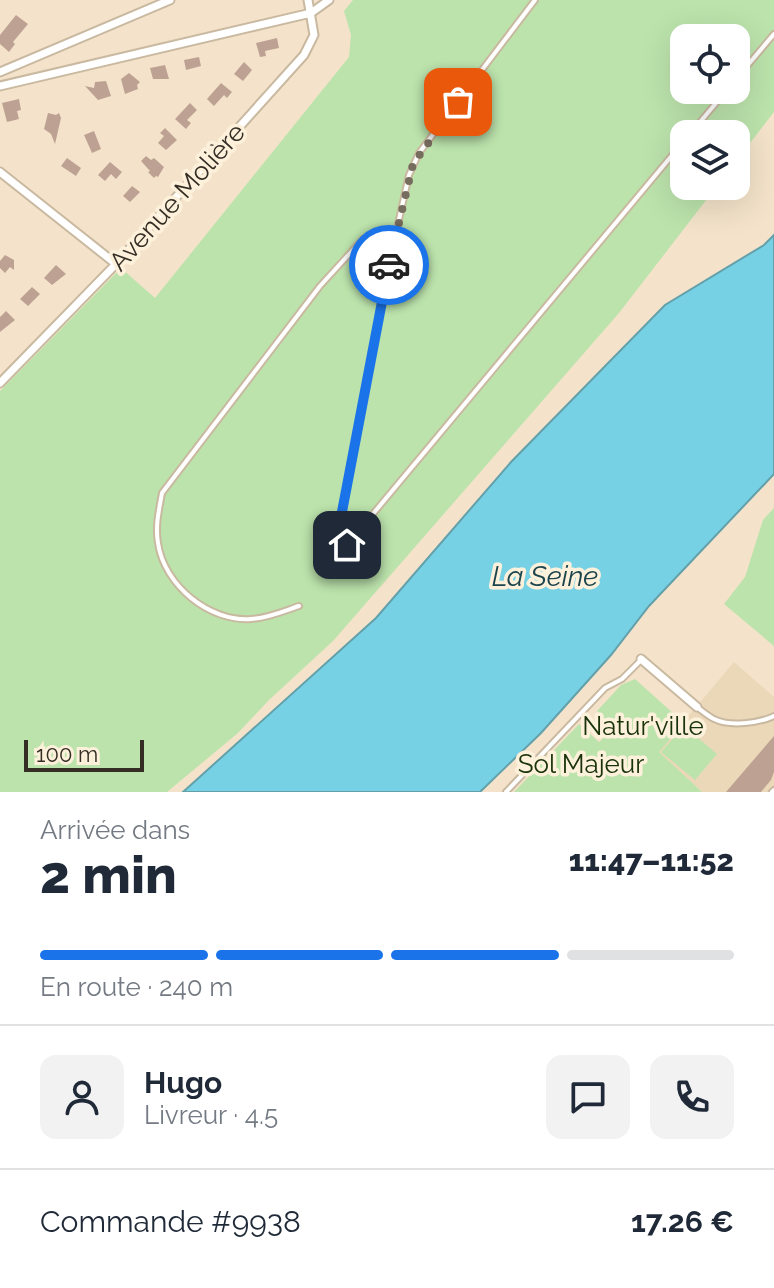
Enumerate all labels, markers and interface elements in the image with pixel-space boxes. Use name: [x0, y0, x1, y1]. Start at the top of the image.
map controls: [670, 24, 750, 200]
button: locate: [670, 24, 750, 104]
pin: [424, 68, 492, 136]
icon: bag: [436, 80, 480, 124]
street label: Avenue Molière: [103, 117, 251, 277]
button: layers: [670, 120, 750, 200]
courier: [349, 225, 429, 305]
icon: car: [367, 243, 411, 287]
pin: [313, 511, 381, 579]
icon: home: [325, 523, 369, 567]
water label: La Seine: [492, 560, 598, 593]
park label: Natur'ville: [582, 711, 704, 741]
scale bar: [24, 736, 144, 772]
text: 100 m: [36, 741, 98, 767]
park label: Sol Majeur: [518, 749, 644, 779]
text: Arrivée dans: [40, 815, 190, 845]
text: 11:47–11:52: [569, 843, 734, 878]
text: 2 min: [40, 844, 177, 905]
text: En route · 240 m: [40, 972, 233, 1002]
button: person: [40, 1055, 124, 1139]
button: chat: [546, 1055, 630, 1139]
button: phone: [650, 1055, 734, 1139]
text: Hugo: [144, 1065, 222, 1100]
text: Livreur · 4.5: [144, 1100, 278, 1130]
text: Commande #9938: [40, 1204, 301, 1239]
text: 17.26 €: [631, 1204, 734, 1239]

